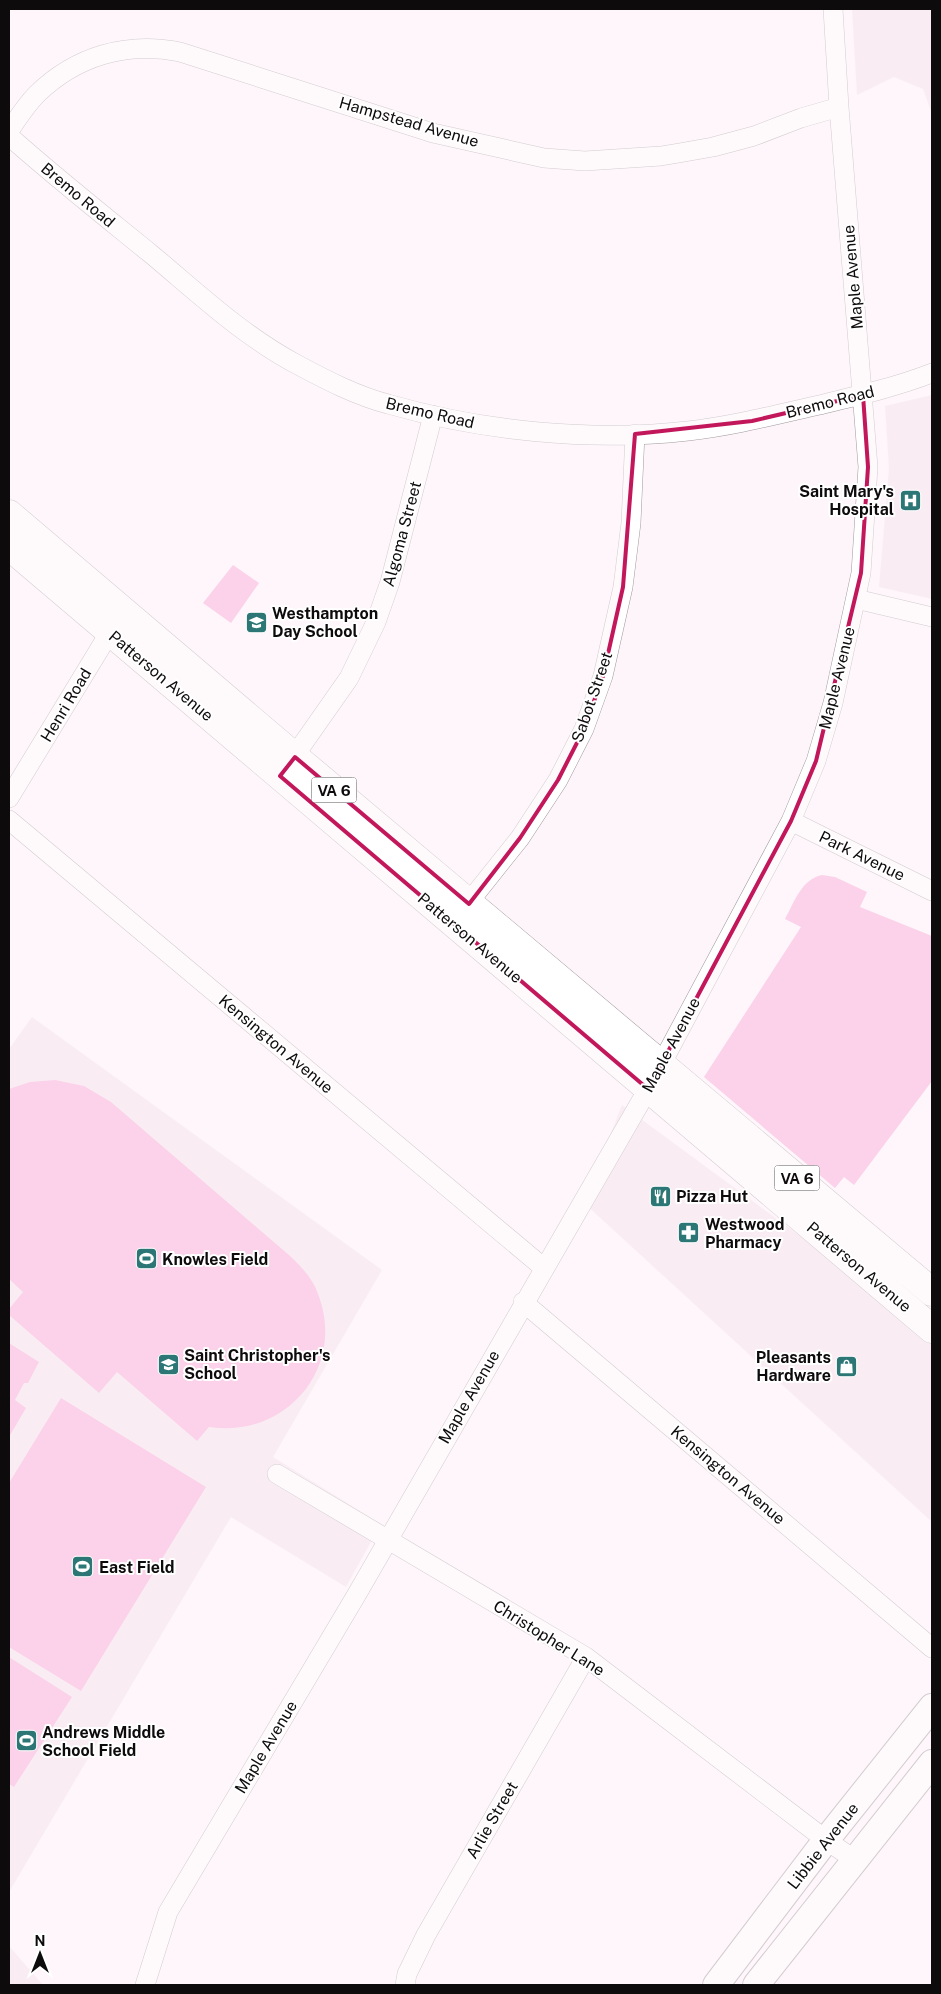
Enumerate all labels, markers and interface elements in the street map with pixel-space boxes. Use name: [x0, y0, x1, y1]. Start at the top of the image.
street label: Hampstead Avenue: [337, 93, 481, 151]
street label: Bremo Road: [37, 159, 119, 231]
street label: Maple Avenue: [839, 224, 867, 330]
street label: Bremo Road: [784, 382, 876, 422]
street label: Bremo Road: [384, 394, 476, 432]
street label: Algoma Street: [379, 479, 425, 589]
place label: Saint Mary's Hospital: [799, 482, 894, 519]
hospital icon: Saint Mary's Hospital: [898, 488, 922, 512]
place label: Westhampton Day School: [272, 604, 378, 641]
school or university icon: Westhampton Day School: [244, 610, 268, 634]
street label: Maple Avenue: [815, 625, 859, 731]
street label: Patterson Avenue: [105, 627, 217, 725]
street label: Sabot Street: [568, 649, 616, 745]
street label: Henri Road: [37, 665, 95, 745]
road number: VA 6: [312, 778, 356, 802]
street label: Park Avenue: [816, 827, 908, 885]
street label: Patterson Avenue: [414, 889, 526, 987]
street label: Kensington Avenue: [215, 991, 337, 1097]
street label: Maple Avenue: [638, 994, 704, 1096]
road number: VA 6: [774, 1166, 820, 1190]
restaurant icon: Pizza Hut: [648, 1184, 672, 1208]
place label: Pizza Hut: [676, 1187, 749, 1206]
place label: Westwood Pharmacy: [705, 1215, 784, 1252]
street label: Patterson Avenue: [803, 1218, 915, 1316]
pharmacy icon: Westwood Pharmacy: [677, 1221, 701, 1245]
sports icon: Knowles Field: [134, 1247, 158, 1271]
place label: Knowles Field: [162, 1250, 268, 1269]
place label: Saint Christopher's School: [184, 1346, 330, 1383]
street label: Maple Avenue: [435, 1347, 503, 1447]
place label: Pleasants Hardware: [756, 1348, 831, 1385]
school or university icon: Saint Christopher's School: [156, 1352, 180, 1376]
shop icon: Pleasants Hardware: [835, 1354, 859, 1378]
street label: Kensington Avenue: [667, 1422, 789, 1528]
sports icon: East Field: [71, 1555, 95, 1579]
place label: East Field: [99, 1558, 175, 1577]
street label: Christopher Lane: [490, 1596, 608, 1680]
street label: Maple Avenue: [231, 1697, 301, 1797]
place label: Andrews Middle School Field: [42, 1723, 165, 1760]
sports icon: Andrews Middle School Field: [14, 1729, 38, 1753]
street label: Arlie Street: [462, 1778, 522, 1862]
street label: Libbie Avenue: [783, 1799, 863, 1893]
north arrow: [15, 1929, 65, 1979]
text: N: [35, 1933, 45, 1949]

